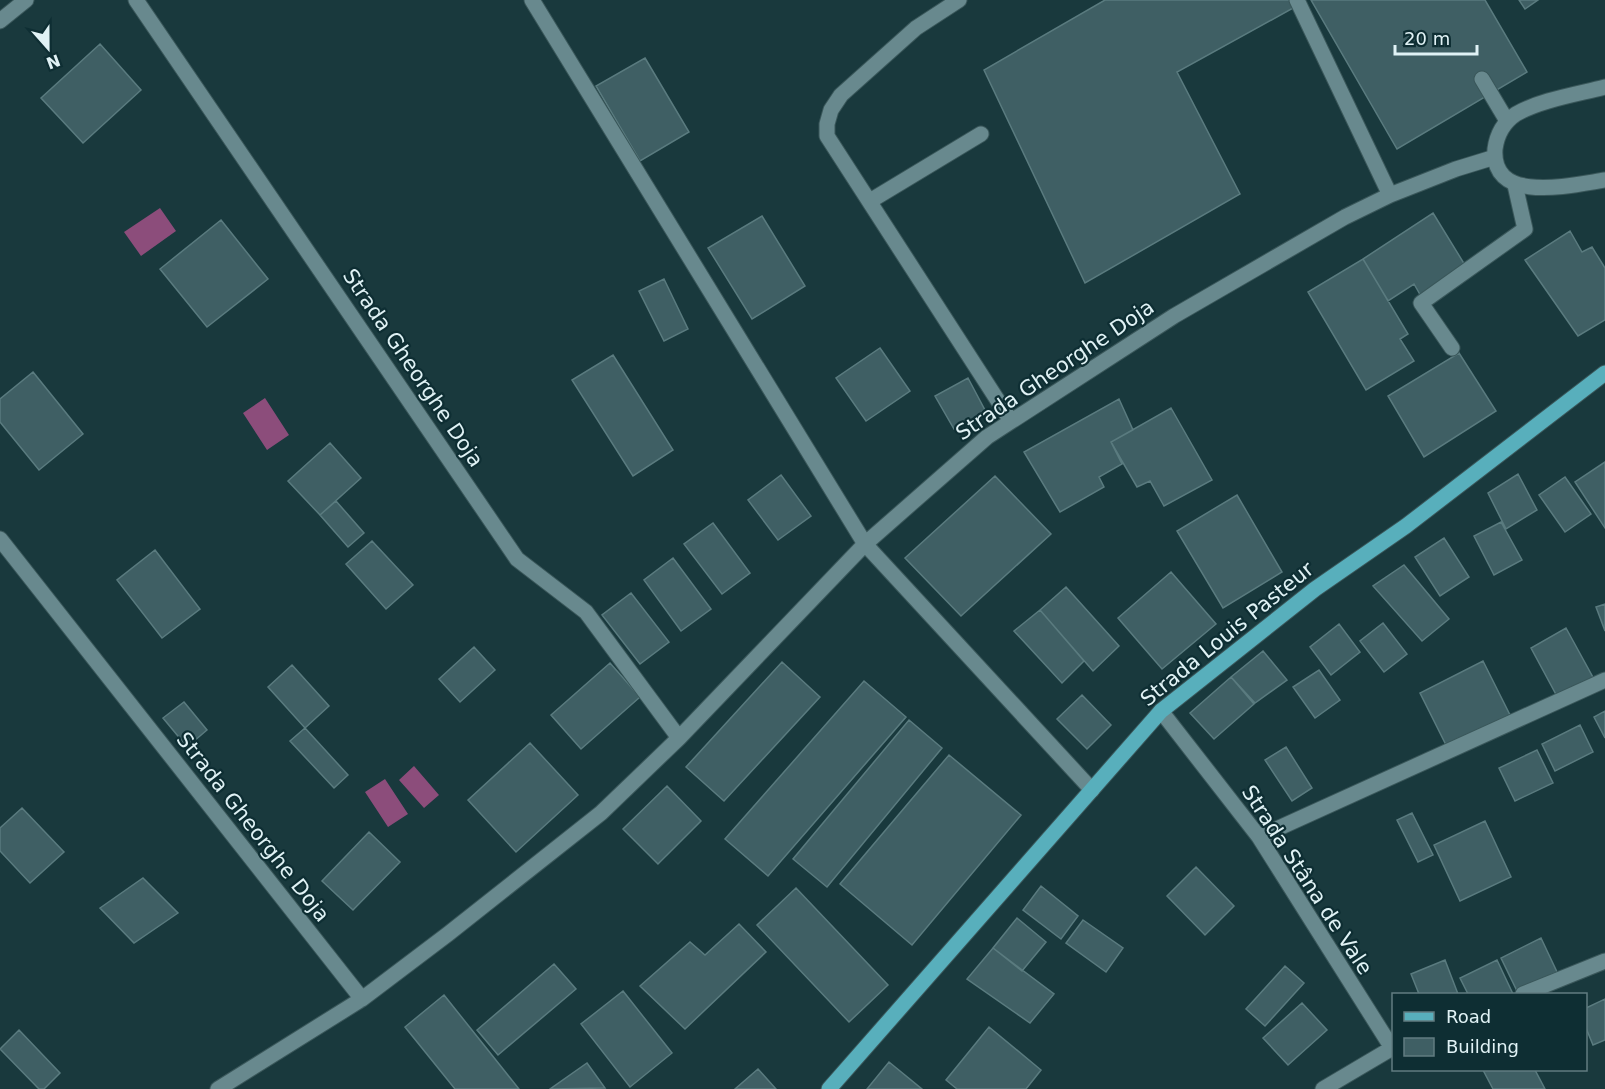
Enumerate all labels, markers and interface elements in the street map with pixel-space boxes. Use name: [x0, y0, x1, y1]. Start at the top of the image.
north arrow: [18, 18, 78, 78]
scale bar: [1395, 18, 1478, 56]
text: 20 m: [1404, 28, 1450, 49]
text: N: [44, 50, 63, 73]
street label: Strada Gheorghe Doja: [338, 264, 488, 472]
street label: Strada Gheorghe Doja: [951, 295, 1159, 445]
street label: Strada Louis Pasteur: [1136, 557, 1319, 711]
street label: Strada Gheorghe Doja: [172, 728, 334, 926]
street label: Strada Stâna de Vale: [1237, 781, 1377, 979]
legend: [1392, 993, 1587, 1071]
text: Road: [1446, 1006, 1491, 1027]
text: Building: [1446, 1036, 1519, 1057]

